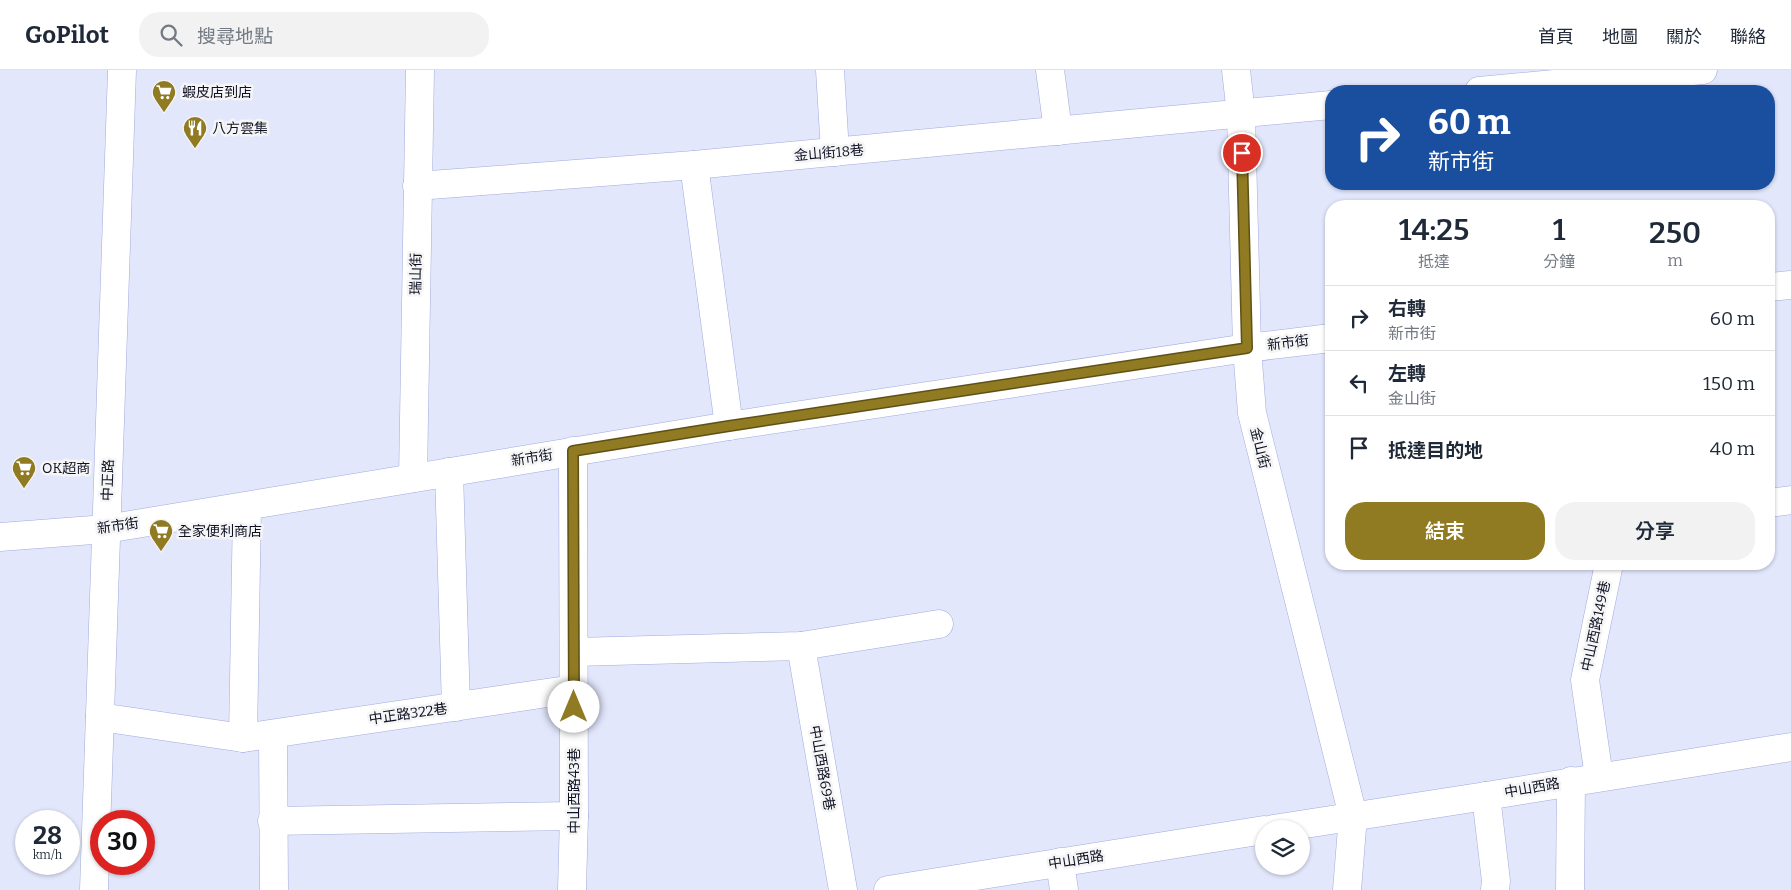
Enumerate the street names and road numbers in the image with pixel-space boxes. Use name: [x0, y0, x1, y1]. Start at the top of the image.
street label: 金山街18巷: [793, 141, 865, 165]
street label: 瑞山街: [407, 253, 425, 295]
street label: 新市街: [1266, 332, 1310, 354]
street label: 金山街: [1247, 426, 1273, 470]
street label: 新市街: [510, 446, 554, 470]
street label: 中正路: [99, 459, 117, 501]
street label: 新市街: [96, 515, 140, 537]
street label: 中山西路149巷: [1578, 579, 1614, 673]
street label: 中正路322巷: [368, 700, 448, 728]
street label: 中山西路69巷: [806, 724, 838, 812]
street label: 中山西路43巷: [566, 748, 583, 834]
street label: 中山西路: [1503, 775, 1561, 801]
street label: 中山西路: [1047, 847, 1105, 873]

